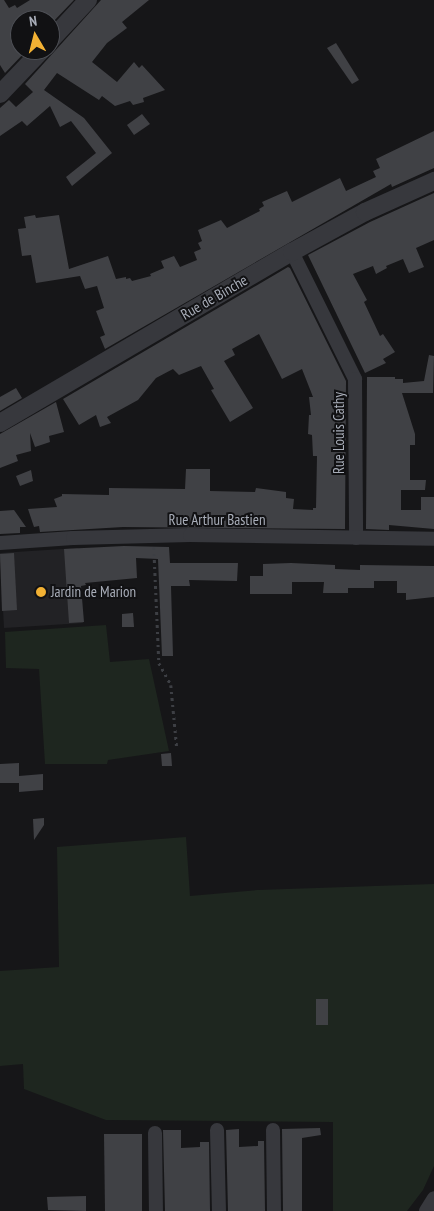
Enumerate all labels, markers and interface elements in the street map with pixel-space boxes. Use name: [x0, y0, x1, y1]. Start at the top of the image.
north arrow: [10, 10, 60, 60]
text: N: [28, 12, 38, 31]
street label: Rue de Binche: [177, 271, 251, 323]
street label: Rue Louis Cathy: [330, 392, 348, 474]
street label: Rue Arthur Bastien: [168, 511, 266, 529]
place label: Jardin de Marion: [51, 583, 136, 601]
marker: Jardin de Marion: [35, 586, 47, 598]

